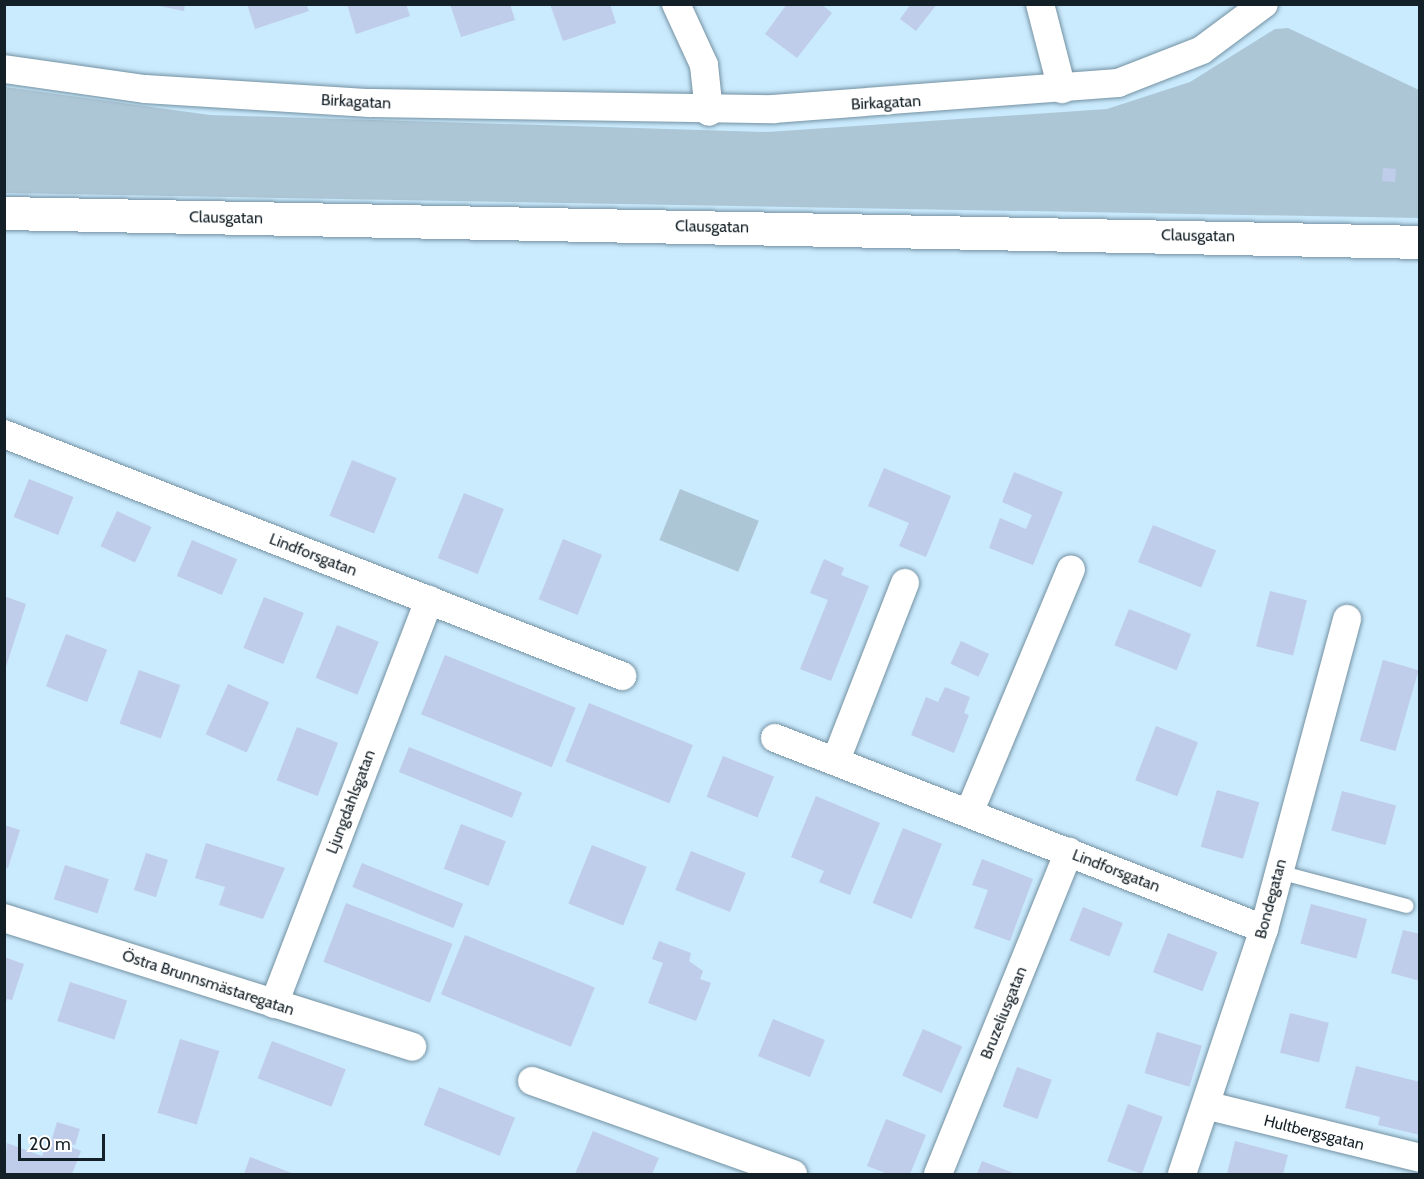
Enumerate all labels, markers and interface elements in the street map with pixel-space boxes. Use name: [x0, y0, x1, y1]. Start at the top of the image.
street label: Birkagatan: [320, 91, 392, 113]
street label: Birkagatan: [850, 92, 922, 114]
street label: Clausgatan: [189, 208, 263, 228]
street label: Clausgatan: [675, 217, 749, 237]
street label: Clausgatan: [1161, 226, 1235, 246]
street label: Lindforsgatan: [266, 529, 360, 581]
street label: Ljungdahlsgatan: [322, 747, 380, 857]
street label: Lindforsgatan: [1069, 845, 1163, 897]
street label: Bondegatan: [1251, 857, 1291, 941]
street label: Östra Brunnsmästaregatan: [120, 946, 296, 1020]
street label: Bruzeliusgatan: [977, 964, 1031, 1062]
street label: Hultbergsgatan: [1262, 1111, 1366, 1155]
scale bar: [21, 1122, 108, 1160]
text: 20 m: [29, 1133, 71, 1155]

